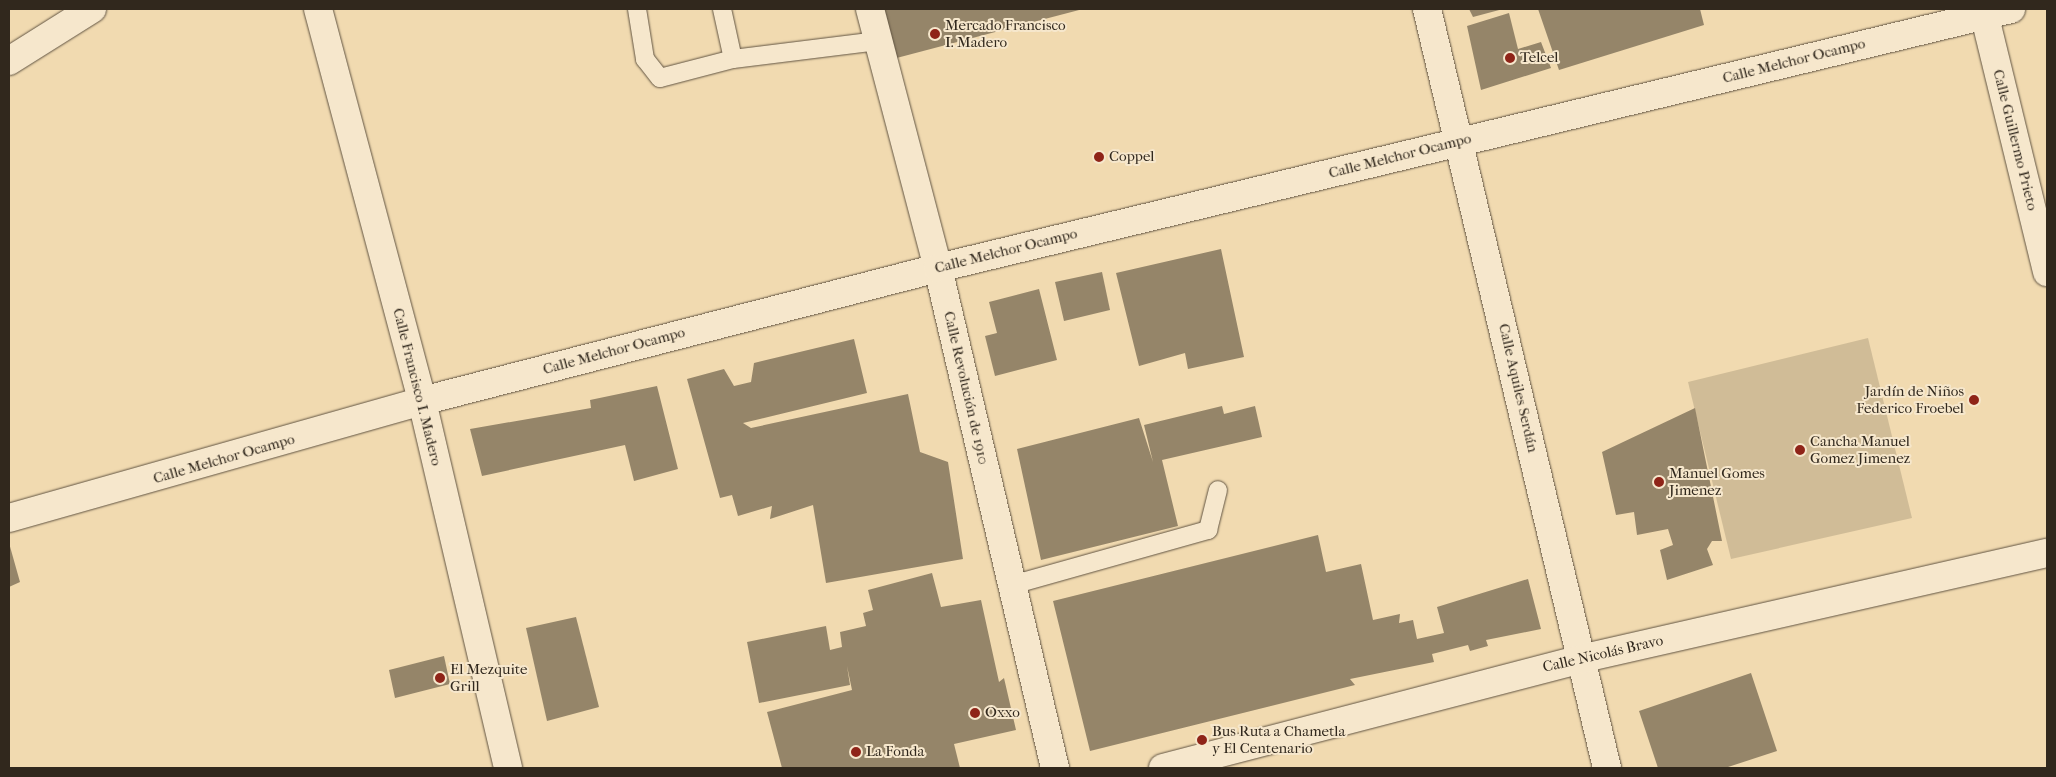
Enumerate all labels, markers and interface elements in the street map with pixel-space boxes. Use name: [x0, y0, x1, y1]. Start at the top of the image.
place label: Mercado Francisco I. Madero: [945, 16, 1066, 51]
marker: Mercado Francisco I. Madero: [929, 28, 941, 40]
street label: Calle Melchor Ocampo: [1721, 35, 1867, 87]
place label: Telcel: [1520, 49, 1558, 67]
marker: Telcel: [1504, 52, 1516, 64]
street label: Calle Guillermo Prieto: [1989, 68, 2041, 212]
street label: Calle Melchor Ocampo: [1327, 130, 1473, 182]
place label: Coppel: [1109, 148, 1154, 166]
marker: Coppel: [1093, 151, 1105, 163]
street label: Calle Melchor Ocampo: [933, 225, 1079, 277]
street label: Calle Francisco I. Madero: [389, 306, 445, 468]
street label: Calle Revolución de 1910: [940, 310, 992, 466]
street label: Calle Aquiles Serdán: [1494, 322, 1542, 454]
street label: Calle Melchor Ocampo: [541, 323, 687, 379]
place label: Jardín de Niños Federico Froebel: [1856, 382, 1964, 417]
marker: Jardín de Niños Federico Froebel: [1968, 394, 1980, 406]
street label: Calle Melchor Ocampo: [151, 430, 297, 488]
place label: Cancha Manuel Gomez Jimenez: [1810, 432, 1910, 467]
marker: Cancha Manuel Gomez Jimenez: [1794, 444, 1806, 456]
place label: Manuel Gomes Jimenez: [1669, 464, 1765, 499]
marker: Manuel Gomes Jimenez: [1653, 476, 1665, 488]
street label: Calle Nicolás Bravo: [1541, 631, 1665, 677]
place label: El Mezquite Grill: [450, 660, 528, 695]
marker: El Mezquite Grill: [434, 672, 446, 684]
place label: Oxxo: [985, 704, 1020, 722]
marker: Oxxo: [969, 707, 981, 719]
place label: Bus Ruta a Chametla y El Centenario: [1212, 722, 1345, 757]
marker: Bus Ruta a Chametla y El Centenario: [1196, 734, 1208, 746]
place label: La Fonda: [866, 743, 924, 761]
marker: La Fonda: [850, 746, 862, 758]

